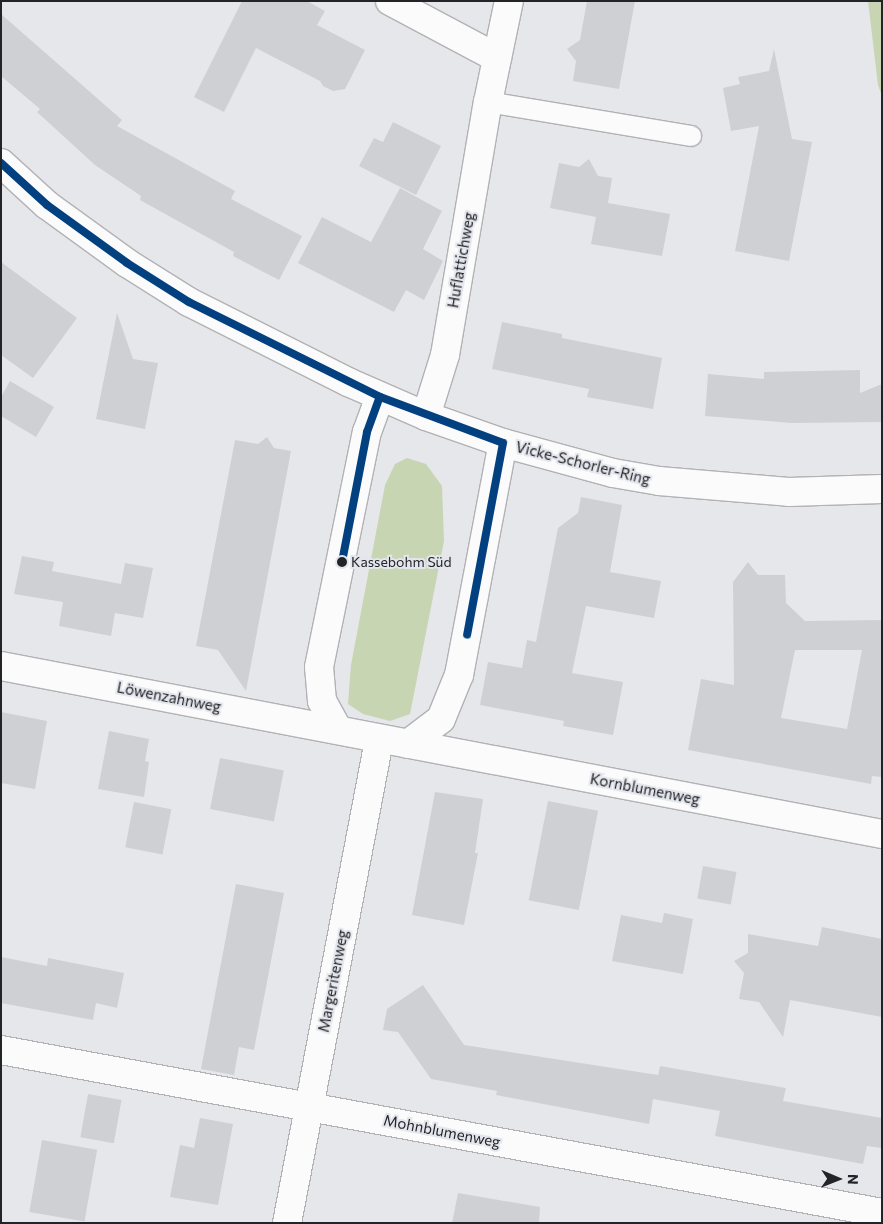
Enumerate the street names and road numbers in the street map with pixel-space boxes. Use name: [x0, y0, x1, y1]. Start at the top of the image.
street label: Huflattichweg: [444, 211, 478, 309]
street label: Vicke-Schorler-Ring: [514, 438, 652, 488]
street label: Löwenzahnweg: [115, 678, 223, 716]
street label: Kornblumenweg: [589, 770, 701, 808]
street label: Margeritenweg: [314, 928, 352, 1034]
street label: Mohnblumenweg: [382, 1111, 502, 1151]

